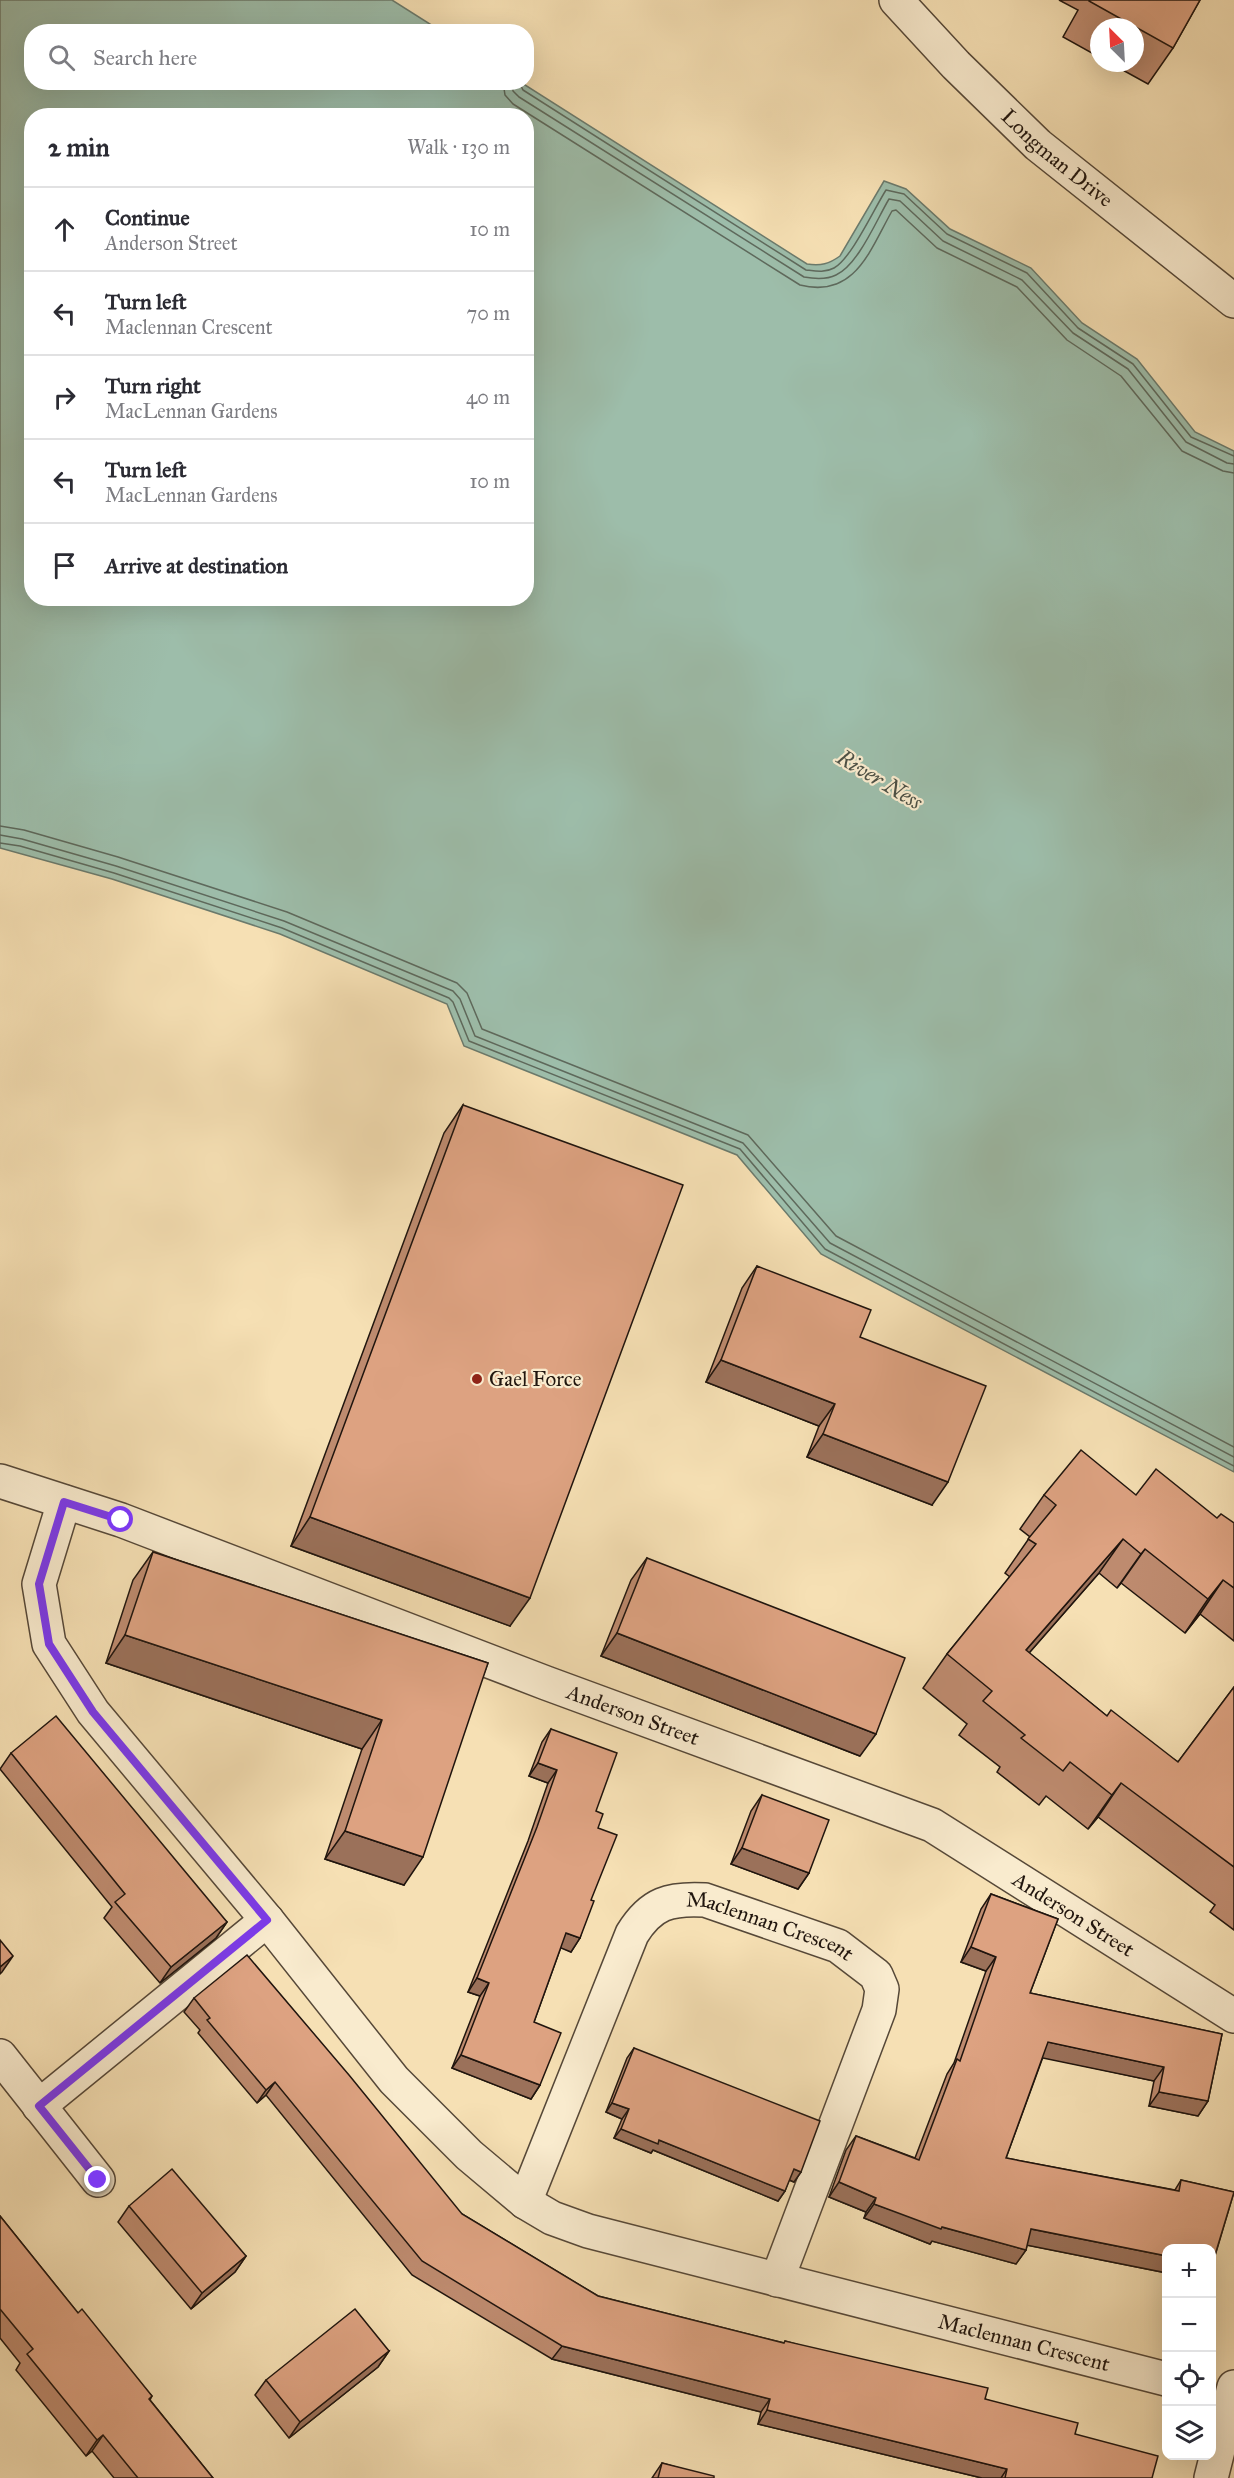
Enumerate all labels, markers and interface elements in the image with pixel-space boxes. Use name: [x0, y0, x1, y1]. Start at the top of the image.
north arrow: [1090, 18, 1144, 72]
search box: [24, 24, 534, 90]
icon: search: [45, 41, 78, 74]
text: Search here: [93, 44, 197, 71]
street label: Longman Drive: [996, 103, 1118, 213]
text: 2 min: [48, 131, 109, 163]
text: Walk · 130 m: [407, 135, 510, 159]
text: Continue: [105, 204, 190, 231]
icon: ahead: [48, 213, 81, 246]
text: 10 m: [469, 217, 510, 241]
text: Anderson Street: [105, 231, 238, 255]
text: Turn left: [105, 288, 187, 315]
icon: left: [48, 297, 81, 330]
text: 70 m: [467, 301, 510, 325]
text: Maclennan Crescent: [105, 315, 273, 339]
text: Turn right: [105, 372, 201, 399]
icon: right: [48, 381, 81, 414]
text: 40 m: [466, 385, 510, 409]
text: MacLennan Gardens: [105, 399, 278, 423]
text: Turn left: [105, 456, 187, 483]
icon: left: [48, 465, 81, 498]
text: 10 m: [469, 469, 510, 493]
text: MacLennan Gardens: [105, 483, 278, 507]
icon: arrive: [48, 549, 81, 582]
text: Arrive at destination: [105, 552, 288, 579]
water label: River Ness: [831, 743, 928, 816]
place label: Gael Force: [489, 1366, 582, 1392]
marker: Gael Force: [470, 1372, 484, 1386]
route start: [107, 1506, 133, 1532]
street label: Anderson Street: [562, 1678, 703, 1751]
street label: Anderson Street: [1007, 1866, 1140, 1963]
street label: Maclennan Crescent: [686, 1886, 860, 1967]
route end: [84, 2166, 110, 2192]
map controls: [1162, 2244, 1216, 2460]
button: +: [1162, 2244, 1216, 2298]
button: −: [1162, 2298, 1216, 2352]
street label: Maclennan Crescent: [936, 2308, 1113, 2377]
button: locate: [1162, 2352, 1216, 2406]
button: layers: [1162, 2406, 1216, 2460]

